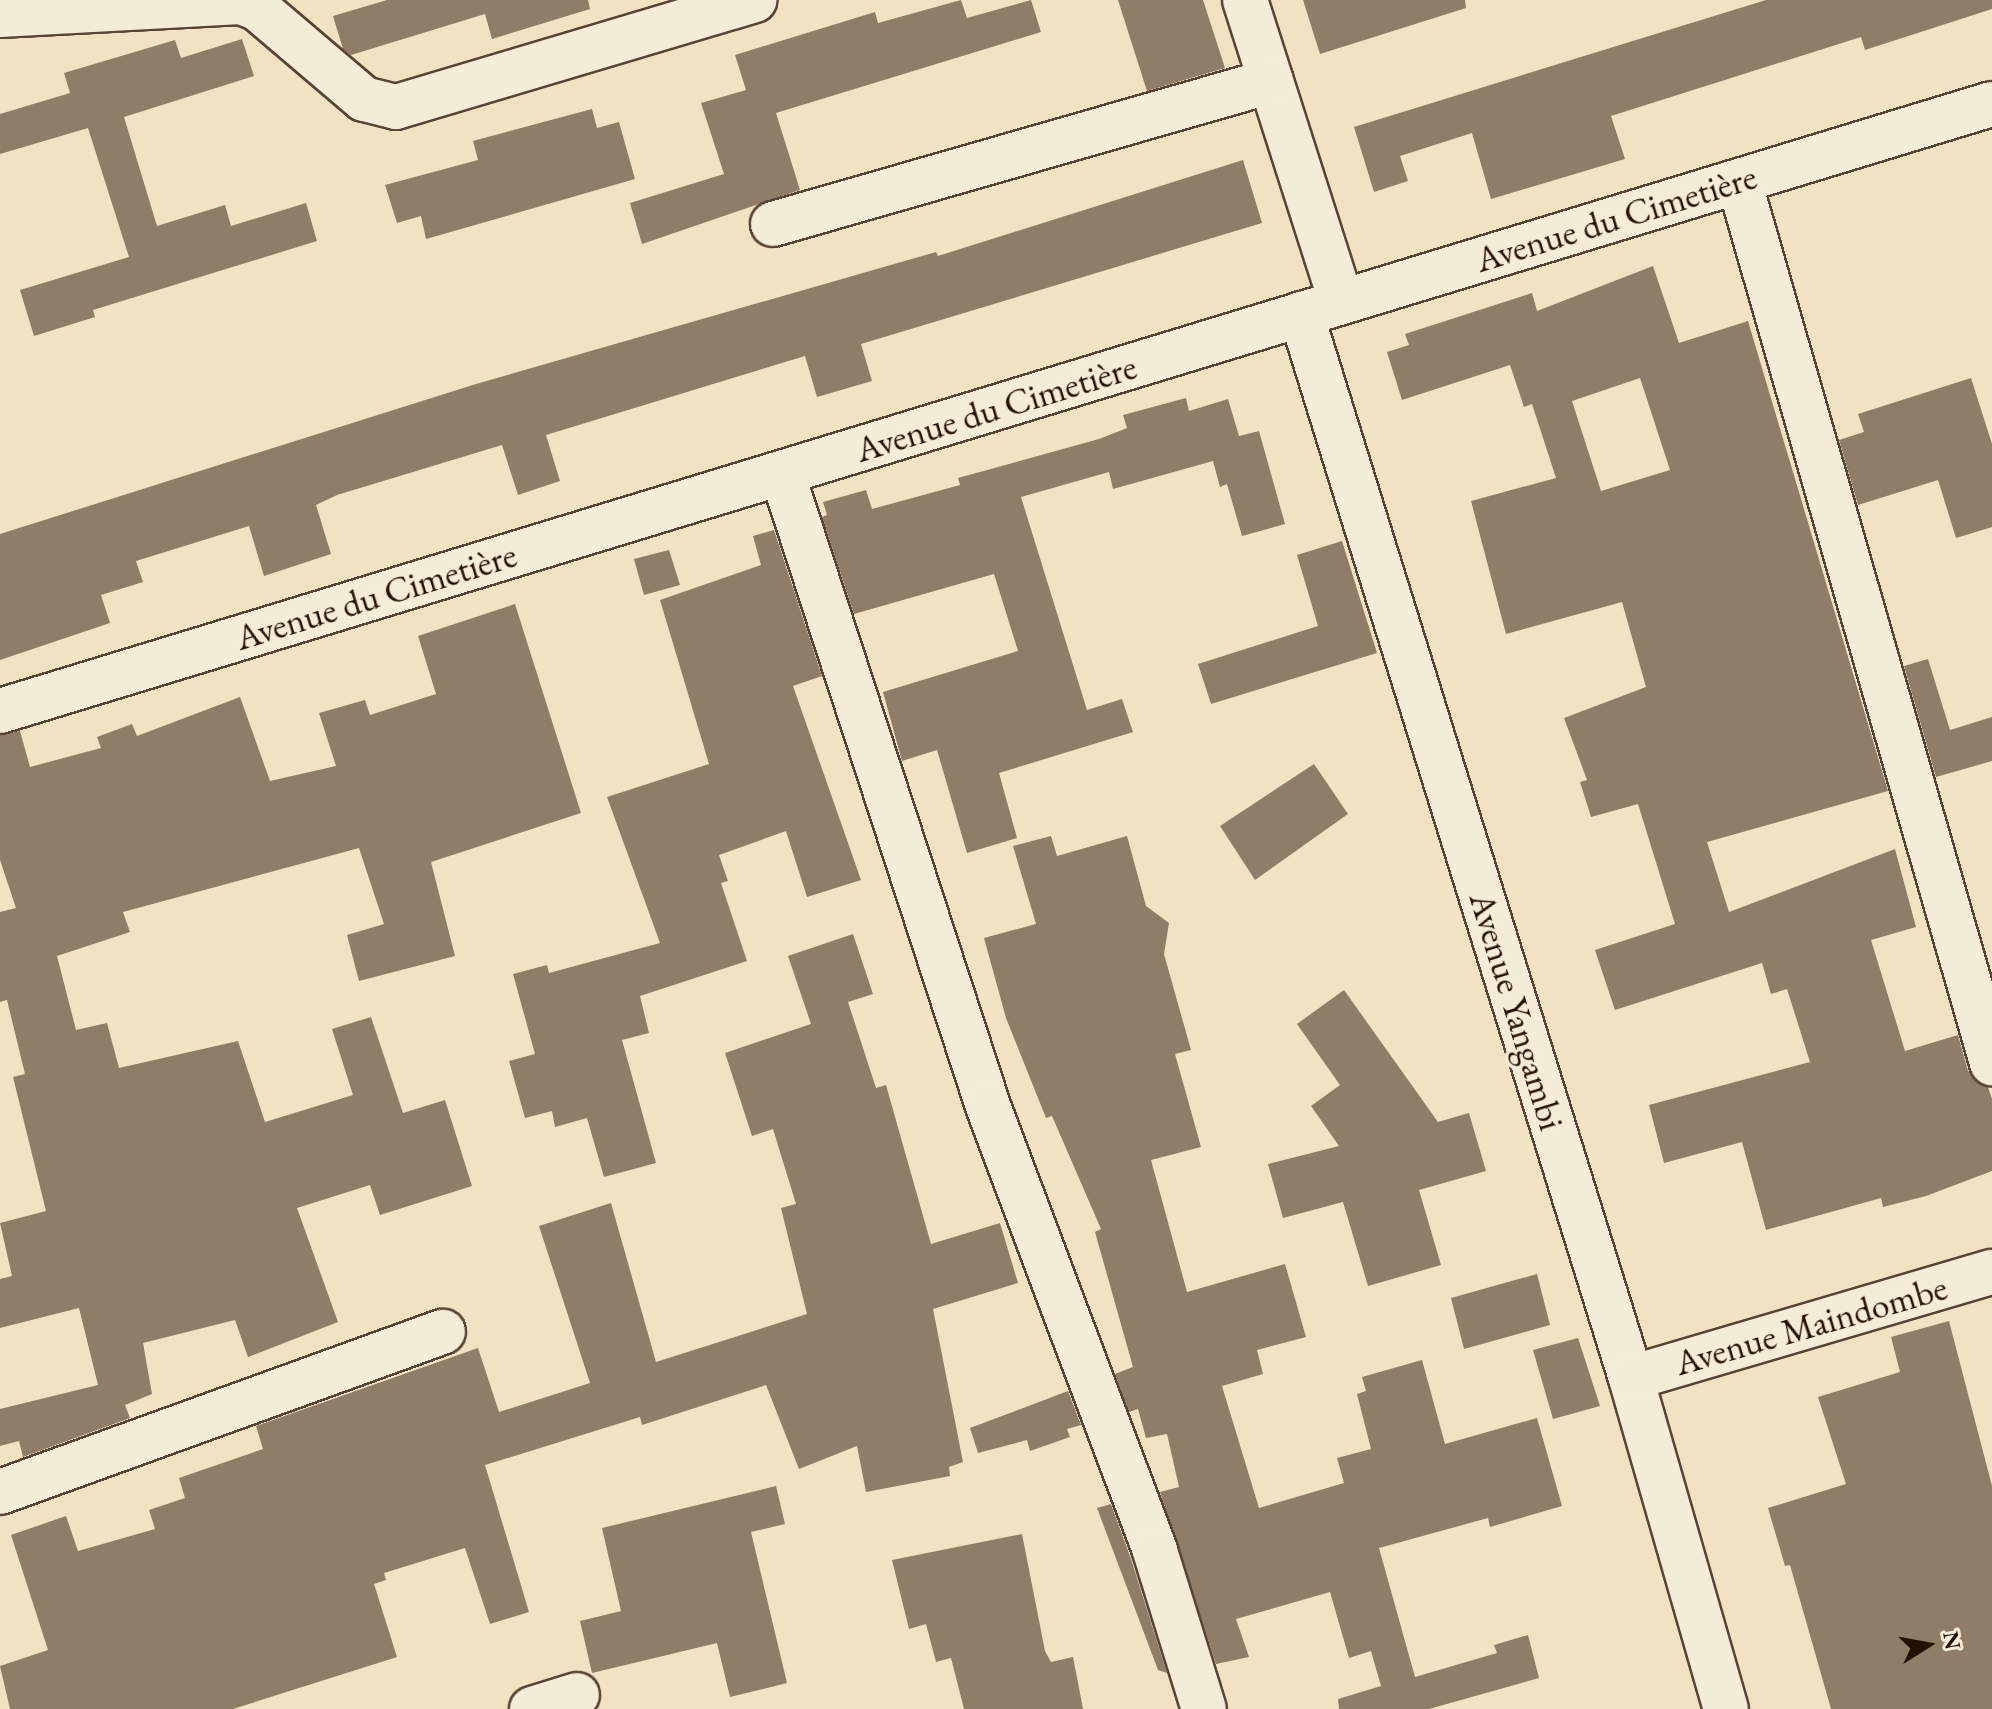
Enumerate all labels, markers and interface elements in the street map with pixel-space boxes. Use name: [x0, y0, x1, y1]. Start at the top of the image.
street label: Avenue du Cimetière: [1470, 155, 1762, 281]
street label: Avenue du Cimetière: [850, 345, 1142, 471]
street label: Avenue du Cimetière: [230, 533, 522, 659]
street label: Avenue Yangambi: [1460, 887, 1574, 1135]
street label: Avenue Maindombe: [1670, 1266, 1952, 1384]
north arrow: [1888, 1605, 1968, 1685]
text: N: [1936, 1629, 1968, 1652]

